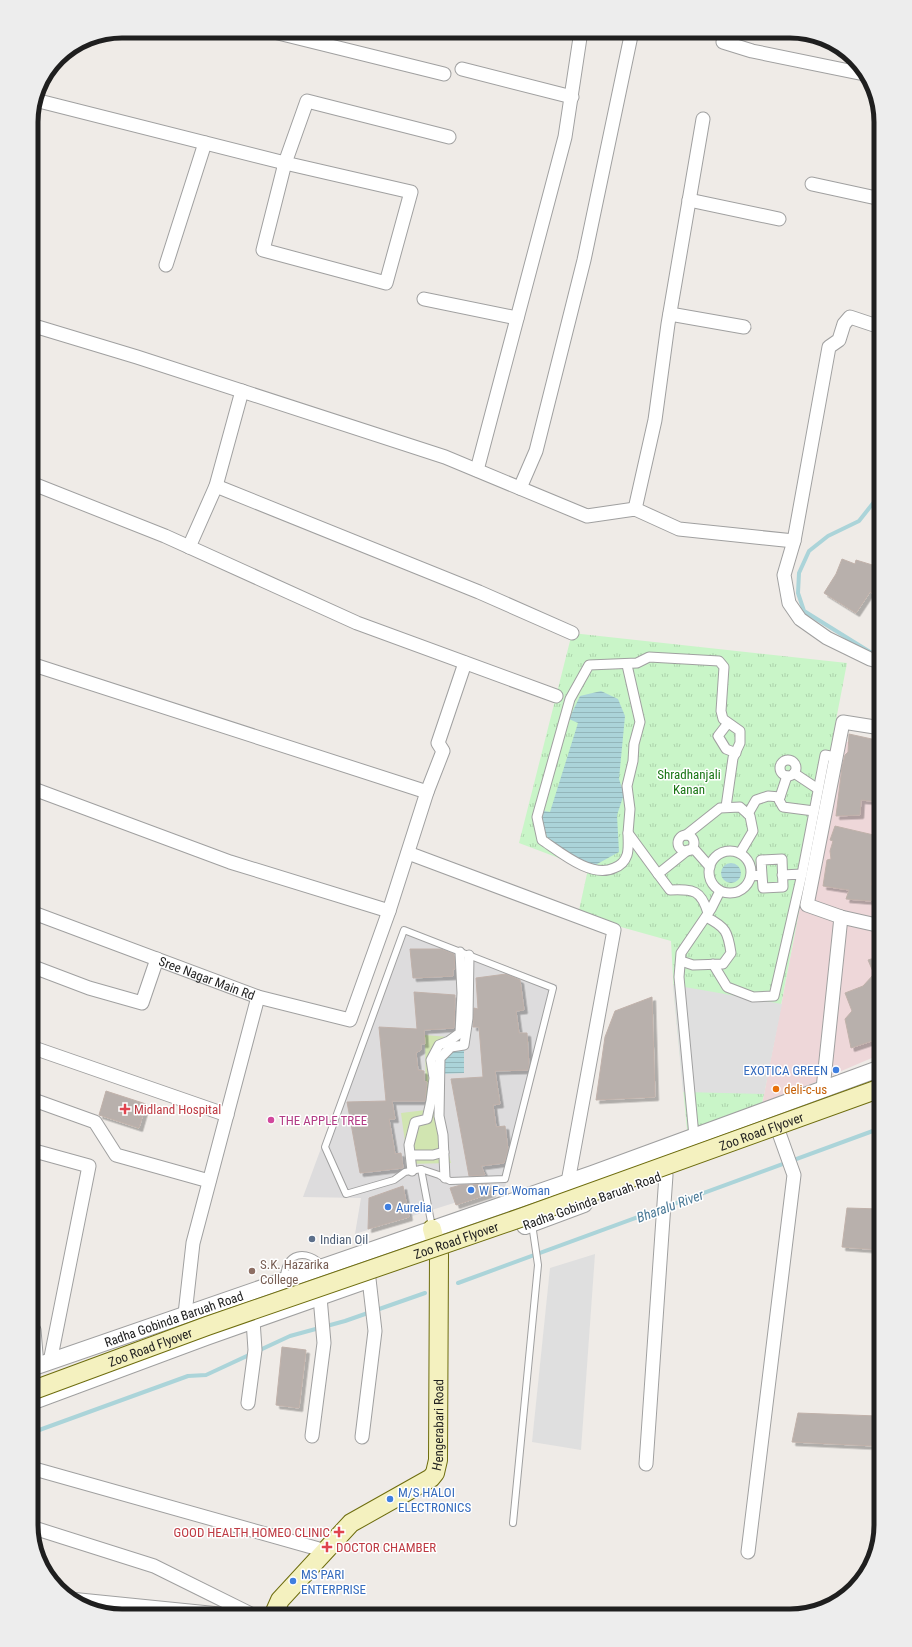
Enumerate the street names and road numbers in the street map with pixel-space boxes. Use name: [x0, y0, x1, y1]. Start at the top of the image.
street label: Sree Nagar Main Rd: [157, 953, 257, 1003]
street label: Zoo Road Flyover: [717, 1109, 805, 1153]
street label: Radha Gobinda Baruah Road: [521, 1169, 663, 1233]
street label: Zoo Road Flyover: [412, 1219, 500, 1262]
street label: Radha Gobinda Baruah Road: [102, 1288, 245, 1350]
street label: Zoo Road Flyover: [106, 1325, 194, 1369]
street label: Hengerabari Road: [428, 1379, 446, 1472]

